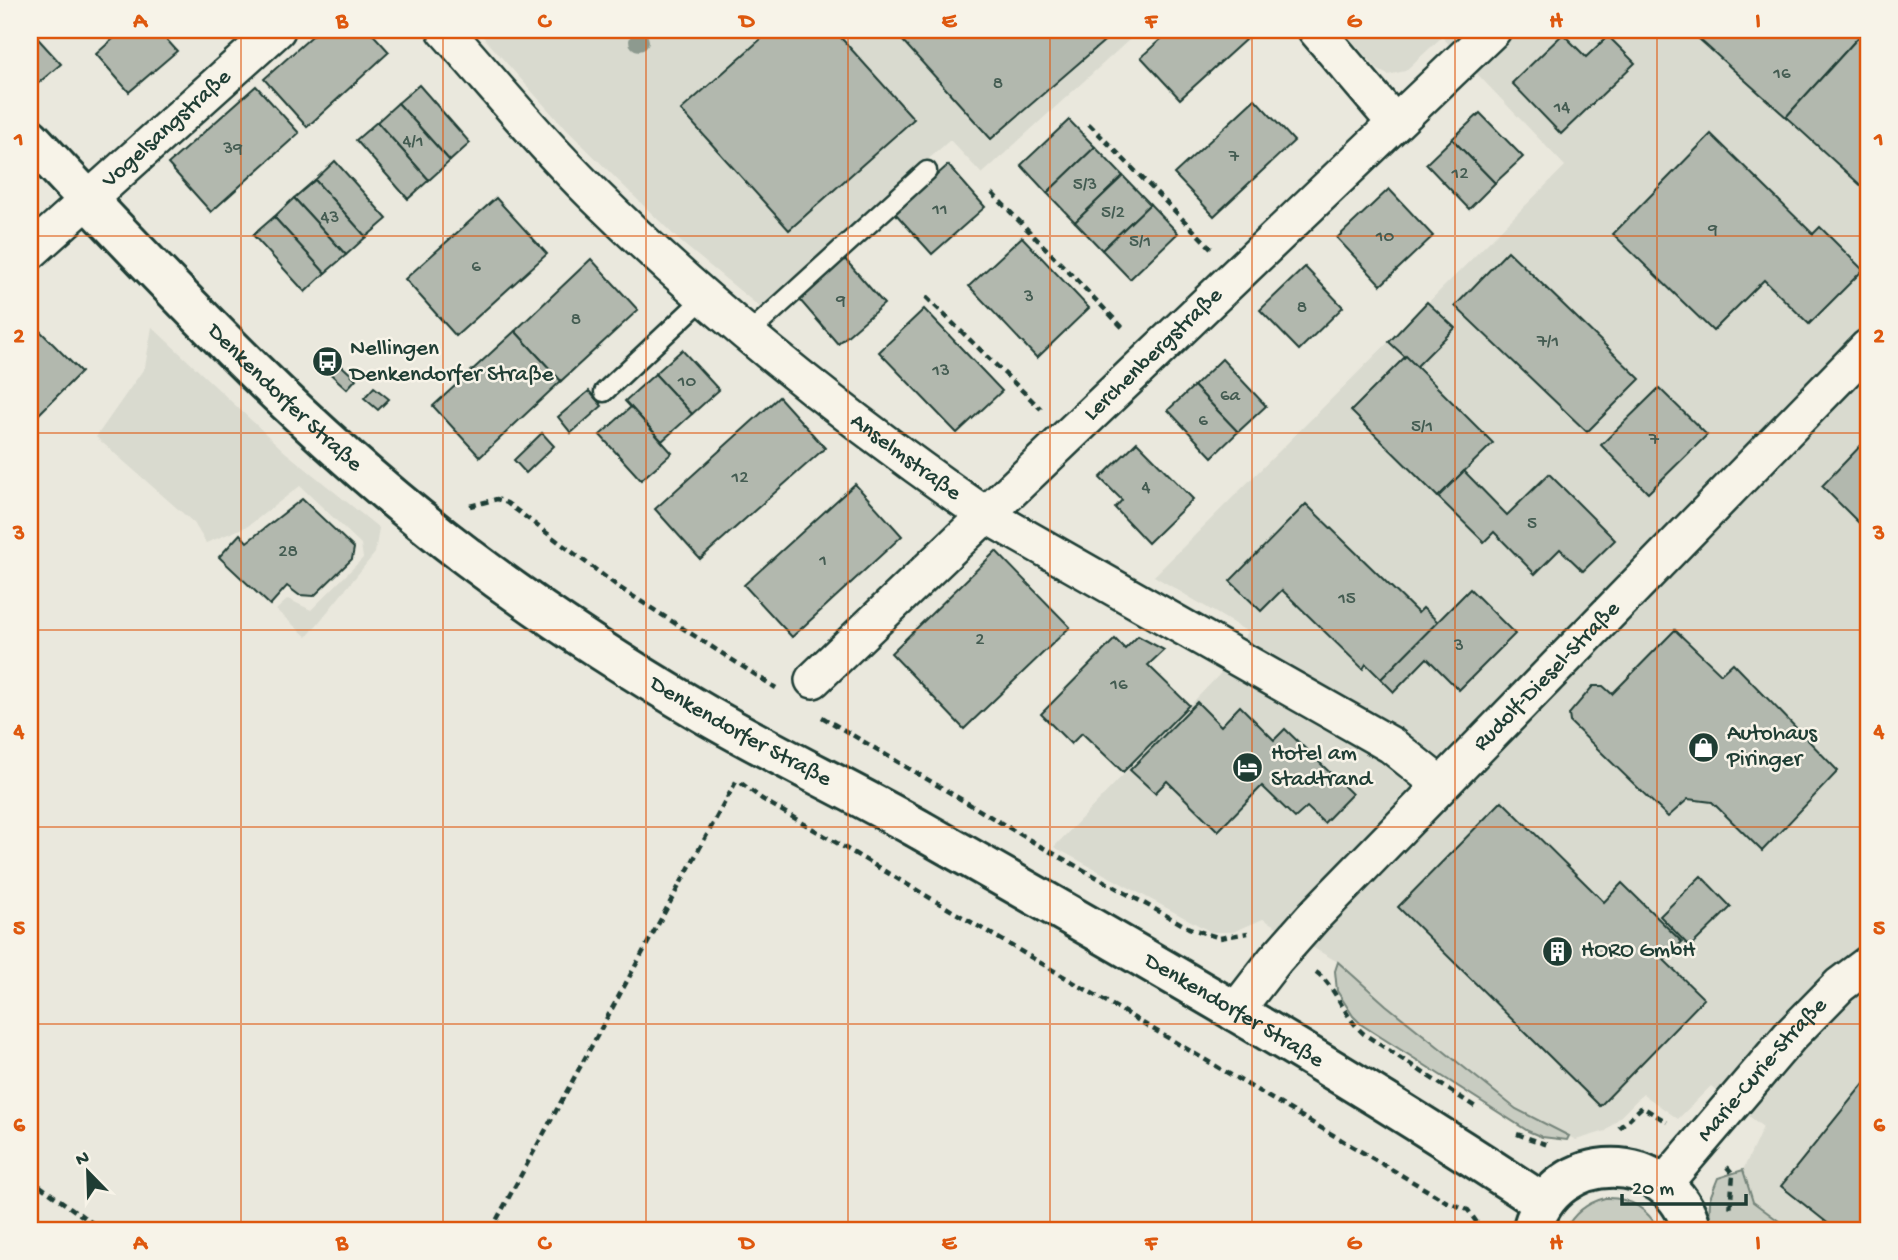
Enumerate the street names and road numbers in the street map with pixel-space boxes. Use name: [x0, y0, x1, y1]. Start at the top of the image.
street label: Vogelsangstraße: [96, 63, 238, 195]
street label: Lerchenbergstraße: [1079, 281, 1229, 427]
street label: Denkendorfer Straße: [200, 317, 368, 479]
street label: Anselmstraße: [845, 408, 967, 508]
street label: Rudolf-Diesel-Straße: [1468, 595, 1627, 757]
street label: Denkendorfer Straße: [643, 670, 837, 794]
street label: Denkendorfer Straße: [1138, 946, 1329, 1075]
street label: Marie-Curie-Straße: [1692, 992, 1834, 1148]

